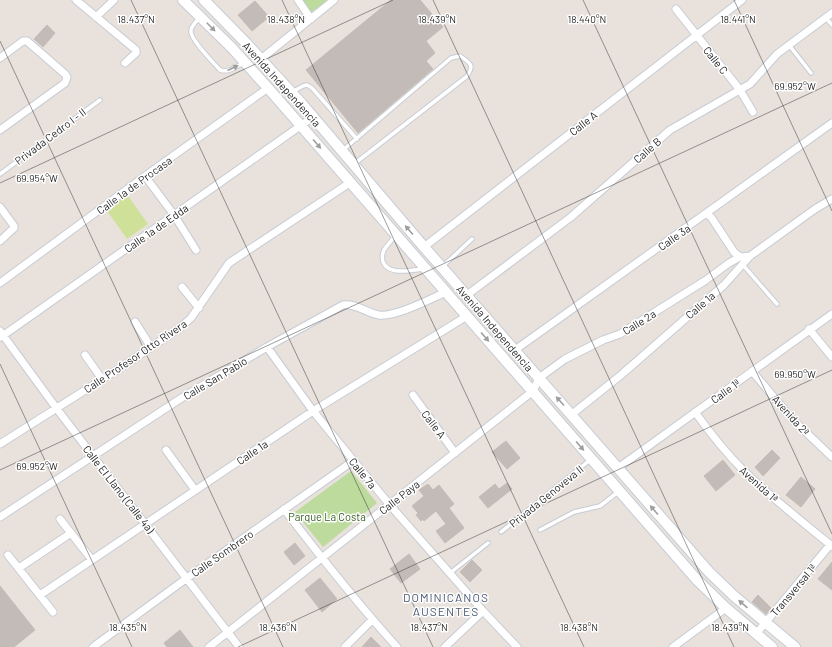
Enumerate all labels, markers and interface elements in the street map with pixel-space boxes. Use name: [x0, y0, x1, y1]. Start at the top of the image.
text: 18.437°N: [117, 13, 155, 25]
text: 18.438°N: [267, 13, 305, 25]
text: 18.439°N: [418, 13, 456, 25]
text: 18.440°N: [568, 13, 606, 25]
text: 18.441°N: [720, 13, 756, 25]
one-way arrow: [206, 22, 216, 32]
street label: Avenida Independencia: [240, 39, 324, 129]
street label: Calle C: [701, 43, 731, 77]
one-way arrow: [227, 65, 238, 71]
text: 69.952°W: [774, 80, 816, 92]
street label: Privada Cedro I - II: [12, 105, 88, 167]
street label: Calle A: [566, 108, 600, 138]
street label: Calle B: [631, 134, 664, 165]
one-way arrow: [313, 139, 322, 149]
street label: Calle 1a de Procasa: [94, 153, 174, 217]
text: 69.954°W: [16, 172, 58, 184]
street label: Calle 1a de Edda: [121, 201, 191, 255]
street label: Calle 3a: [655, 221, 693, 253]
one-way arrow: [405, 225, 414, 235]
street label: Avenida Independencia: [454, 282, 536, 374]
street label: Calle 1a: [683, 289, 717, 321]
street label: Calle 2a: [620, 307, 658, 337]
street label: Calle Profesor Otto Rivera: [81, 317, 189, 395]
one-way arrow: [481, 332, 490, 342]
street label: Calle San Pablo: [181, 354, 249, 402]
text: 69.950°W: [774, 368, 816, 380]
street label: Calle 1ª: [708, 376, 742, 406]
street label: Avenida 2ª: [770, 392, 813, 438]
one-way arrow: [555, 396, 564, 407]
street label: Calle A: [419, 407, 449, 441]
street label: Calle 1a: [234, 437, 270, 467]
one-way arrow: [575, 440, 584, 451]
street label: Calle El Llano (Calle 4a): [81, 442, 157, 536]
street label: Calle 7a: [347, 455, 379, 491]
text: 69.952°W: [16, 460, 58, 472]
street label: Privada Genoveva II: [506, 462, 586, 530]
street label: Avenida 1ª: [737, 463, 781, 505]
street label: Calle Paya: [376, 477, 422, 517]
one-way arrow: [649, 505, 659, 515]
park label: Parque La Costa: [288, 510, 366, 523]
street label: Calle Sombrero: [189, 527, 255, 579]
street label: Transversal 1ª: [767, 561, 819, 619]
district label: DOMINICANOS AUSENTES: [403, 590, 489, 618]
one-way arrow: [738, 600, 749, 609]
text: 18.435°N: [109, 621, 147, 633]
text: 18.436°N: [259, 621, 297, 633]
text: 18.437°N: [410, 621, 448, 633]
text: 18.438°N: [560, 621, 598, 633]
text: 18.439°N: [711, 621, 749, 633]

